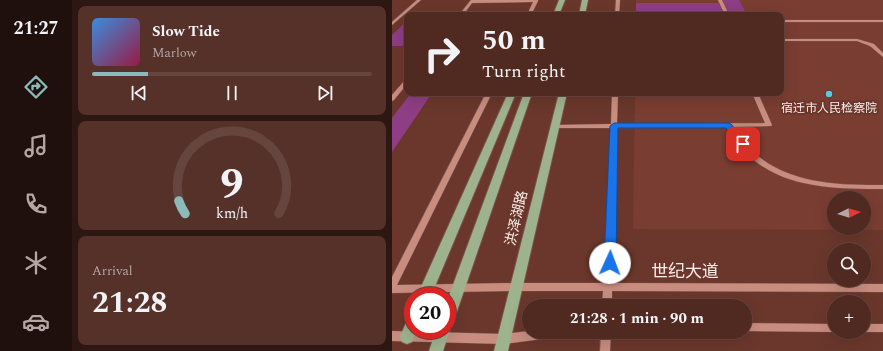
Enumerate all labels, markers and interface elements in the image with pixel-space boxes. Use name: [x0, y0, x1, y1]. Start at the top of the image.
text: 21:27: [13, 15, 59, 42]
text: 50 m: [482, 19, 546, 62]
text: Slow Tide: [152, 20, 220, 43]
icon: right: [416, 28, 468, 80]
text: Marlow: [152, 43, 197, 63]
text: Turn right: [482, 58, 565, 85]
icon: directions: [22, 73, 50, 101]
icon: previous: [128, 82, 150, 104]
icon: pause: [221, 82, 243, 104]
icon: next: [314, 82, 336, 104]
marker: 宿迁市人民检察院: [824, 89, 834, 99]
place label: 宿迁市人民检察院: [781, 99, 877, 118]
pin: [726, 127, 760, 161]
icon: music: [22, 132, 50, 160]
icon: arrive: [732, 133, 754, 155]
text: 9: [220, 152, 244, 215]
street label: 洪泽湖路: [500, 188, 533, 248]
icon: phone: [22, 190, 50, 218]
north arrow: [827, 191, 871, 235]
map controls: [827, 191, 871, 339]
text: km/h: [216, 202, 248, 224]
position arrow: [589, 242, 631, 284]
button: search: [827, 243, 871, 287]
icon: climate: [22, 249, 50, 277]
street label: 世纪大道: [651, 259, 719, 285]
text: Arrival: [92, 261, 133, 281]
text: 21:28: [92, 280, 167, 326]
speed limit sign: 20: [404, 287, 456, 339]
button: +: [827, 295, 871, 339]
text: 21:28 · 1 min · 90 m: [570, 307, 704, 330]
icon: car: [22, 308, 50, 336]

